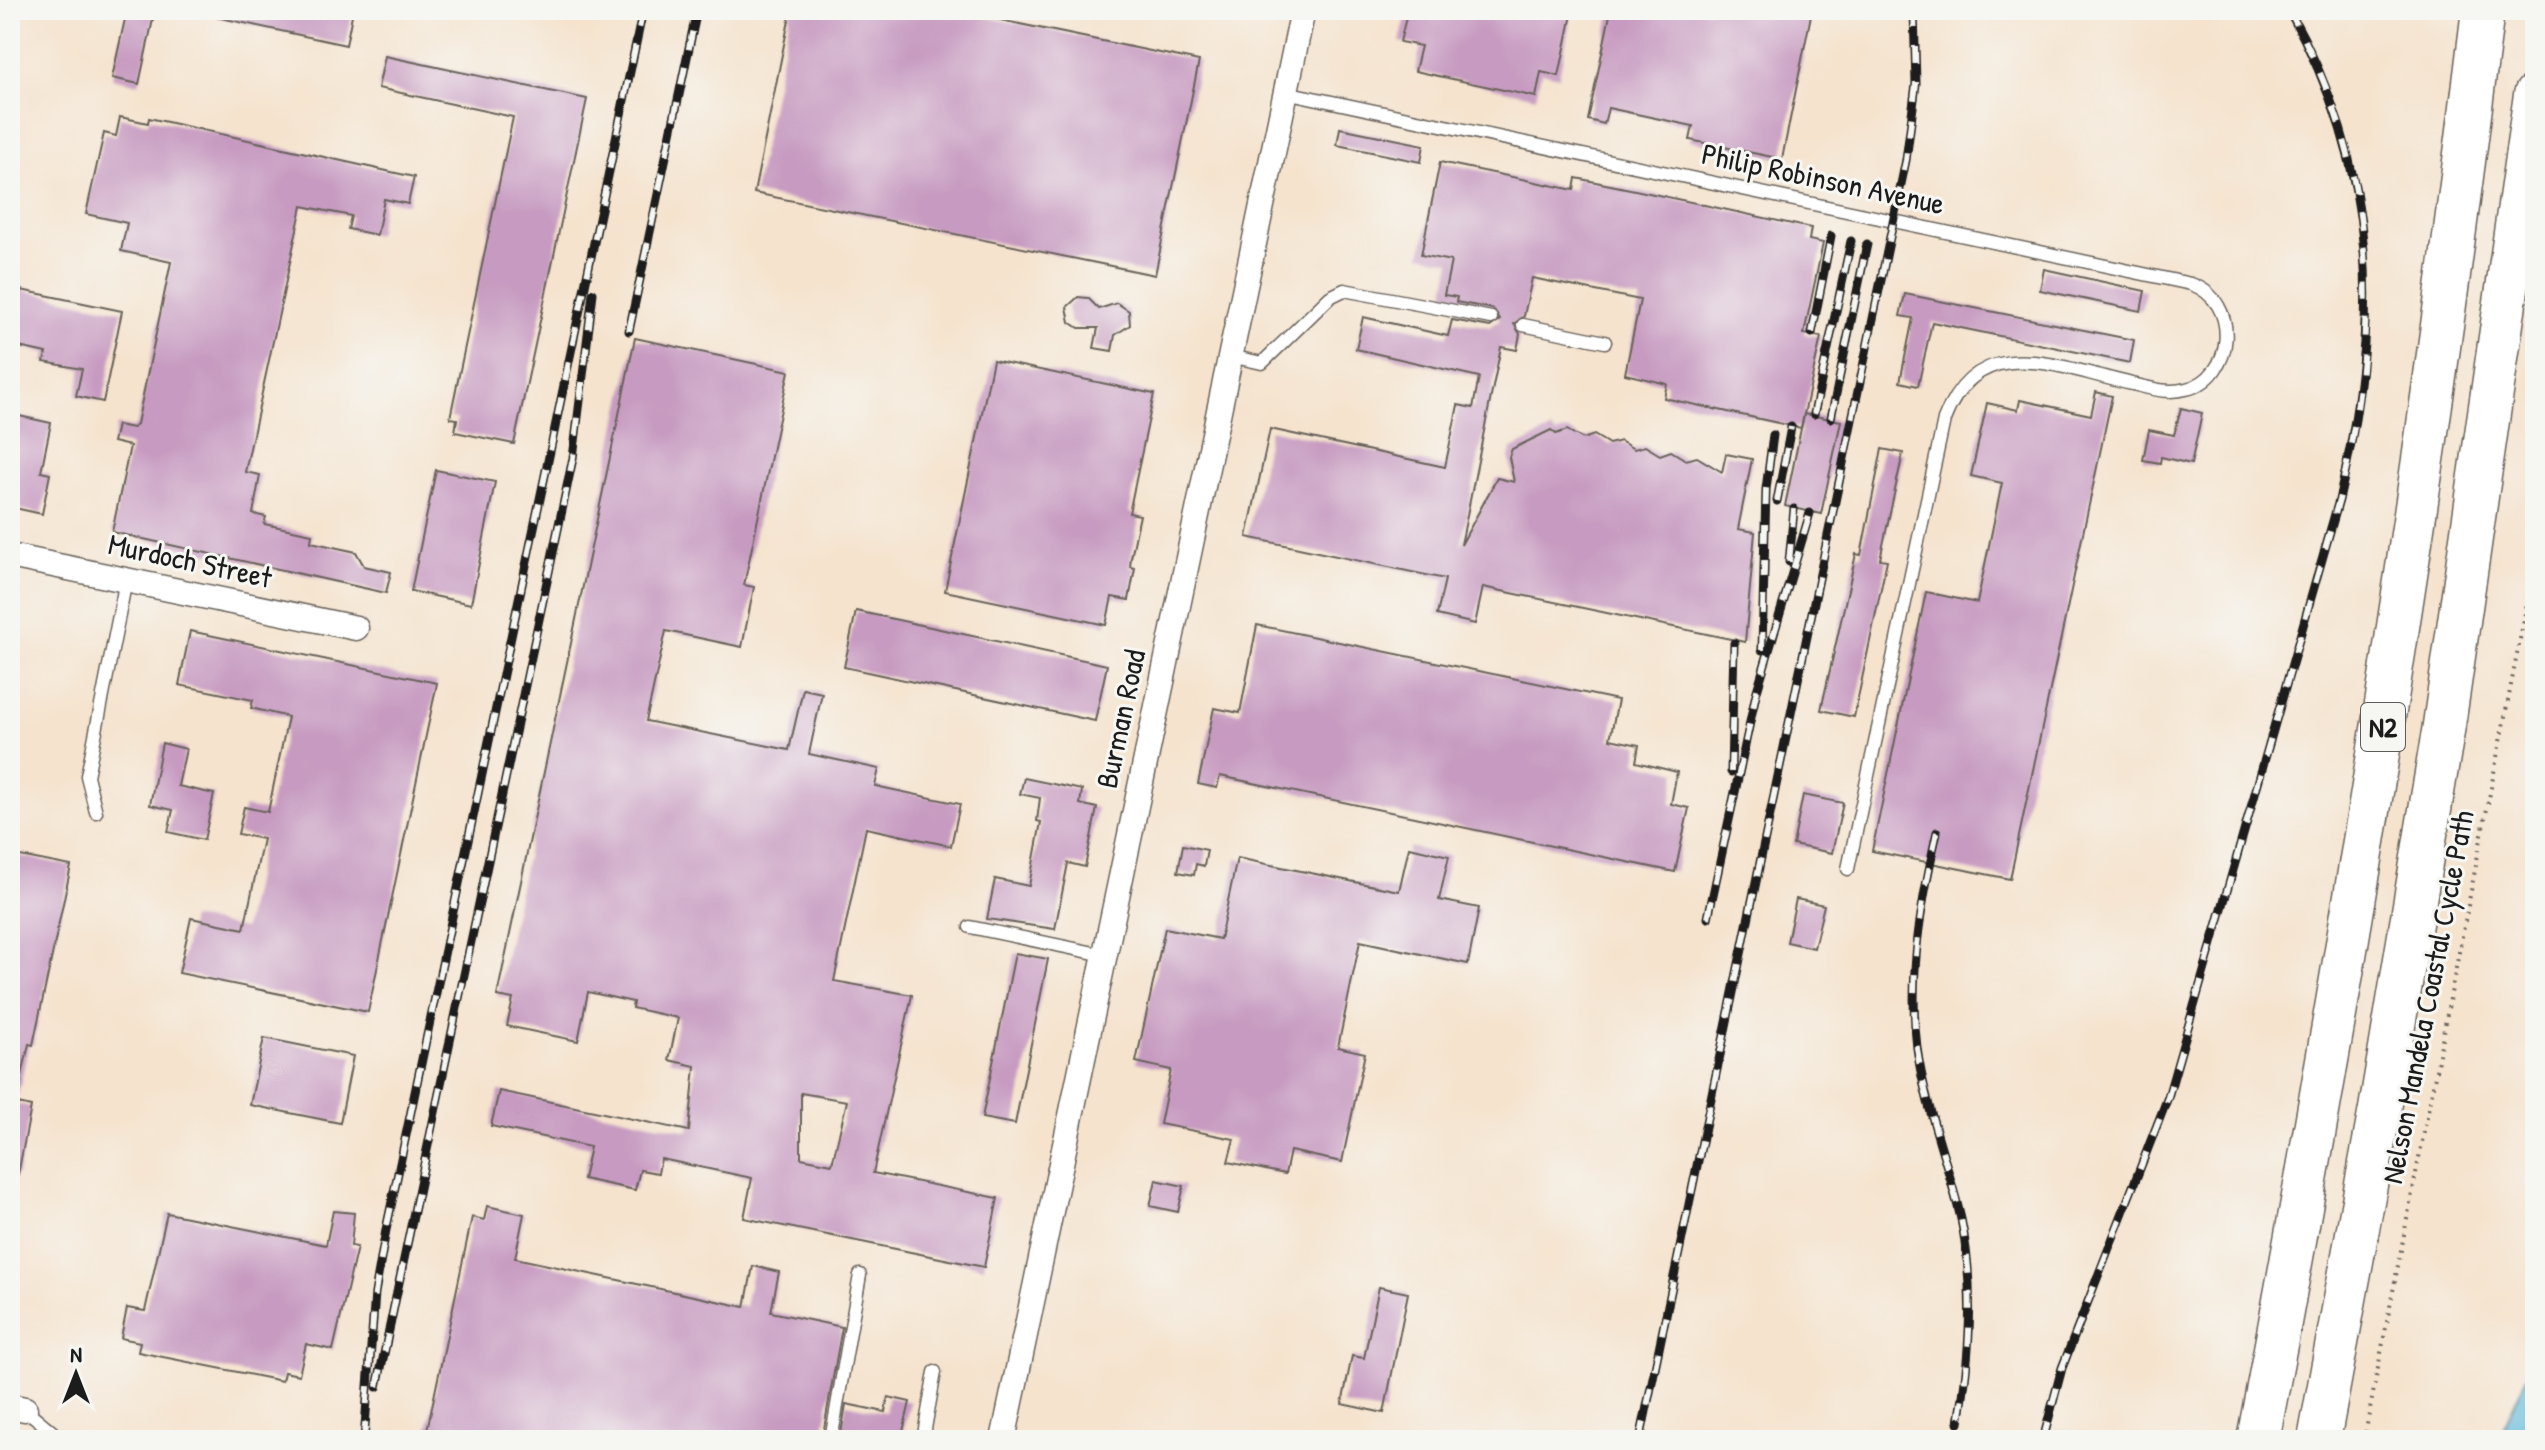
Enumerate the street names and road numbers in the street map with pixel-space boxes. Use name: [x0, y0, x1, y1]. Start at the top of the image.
street label: Philip Robinson Avenue: [1698, 133, 1948, 223]
street label: Murdoch Street: [105, 523, 276, 597]
street label: Burman Road: [1086, 646, 1154, 792]
road number: N2: [2361, 703, 2405, 751]
street label: Nelson Mandela Coastal Cycle Path: [2371, 807, 2483, 1187]

